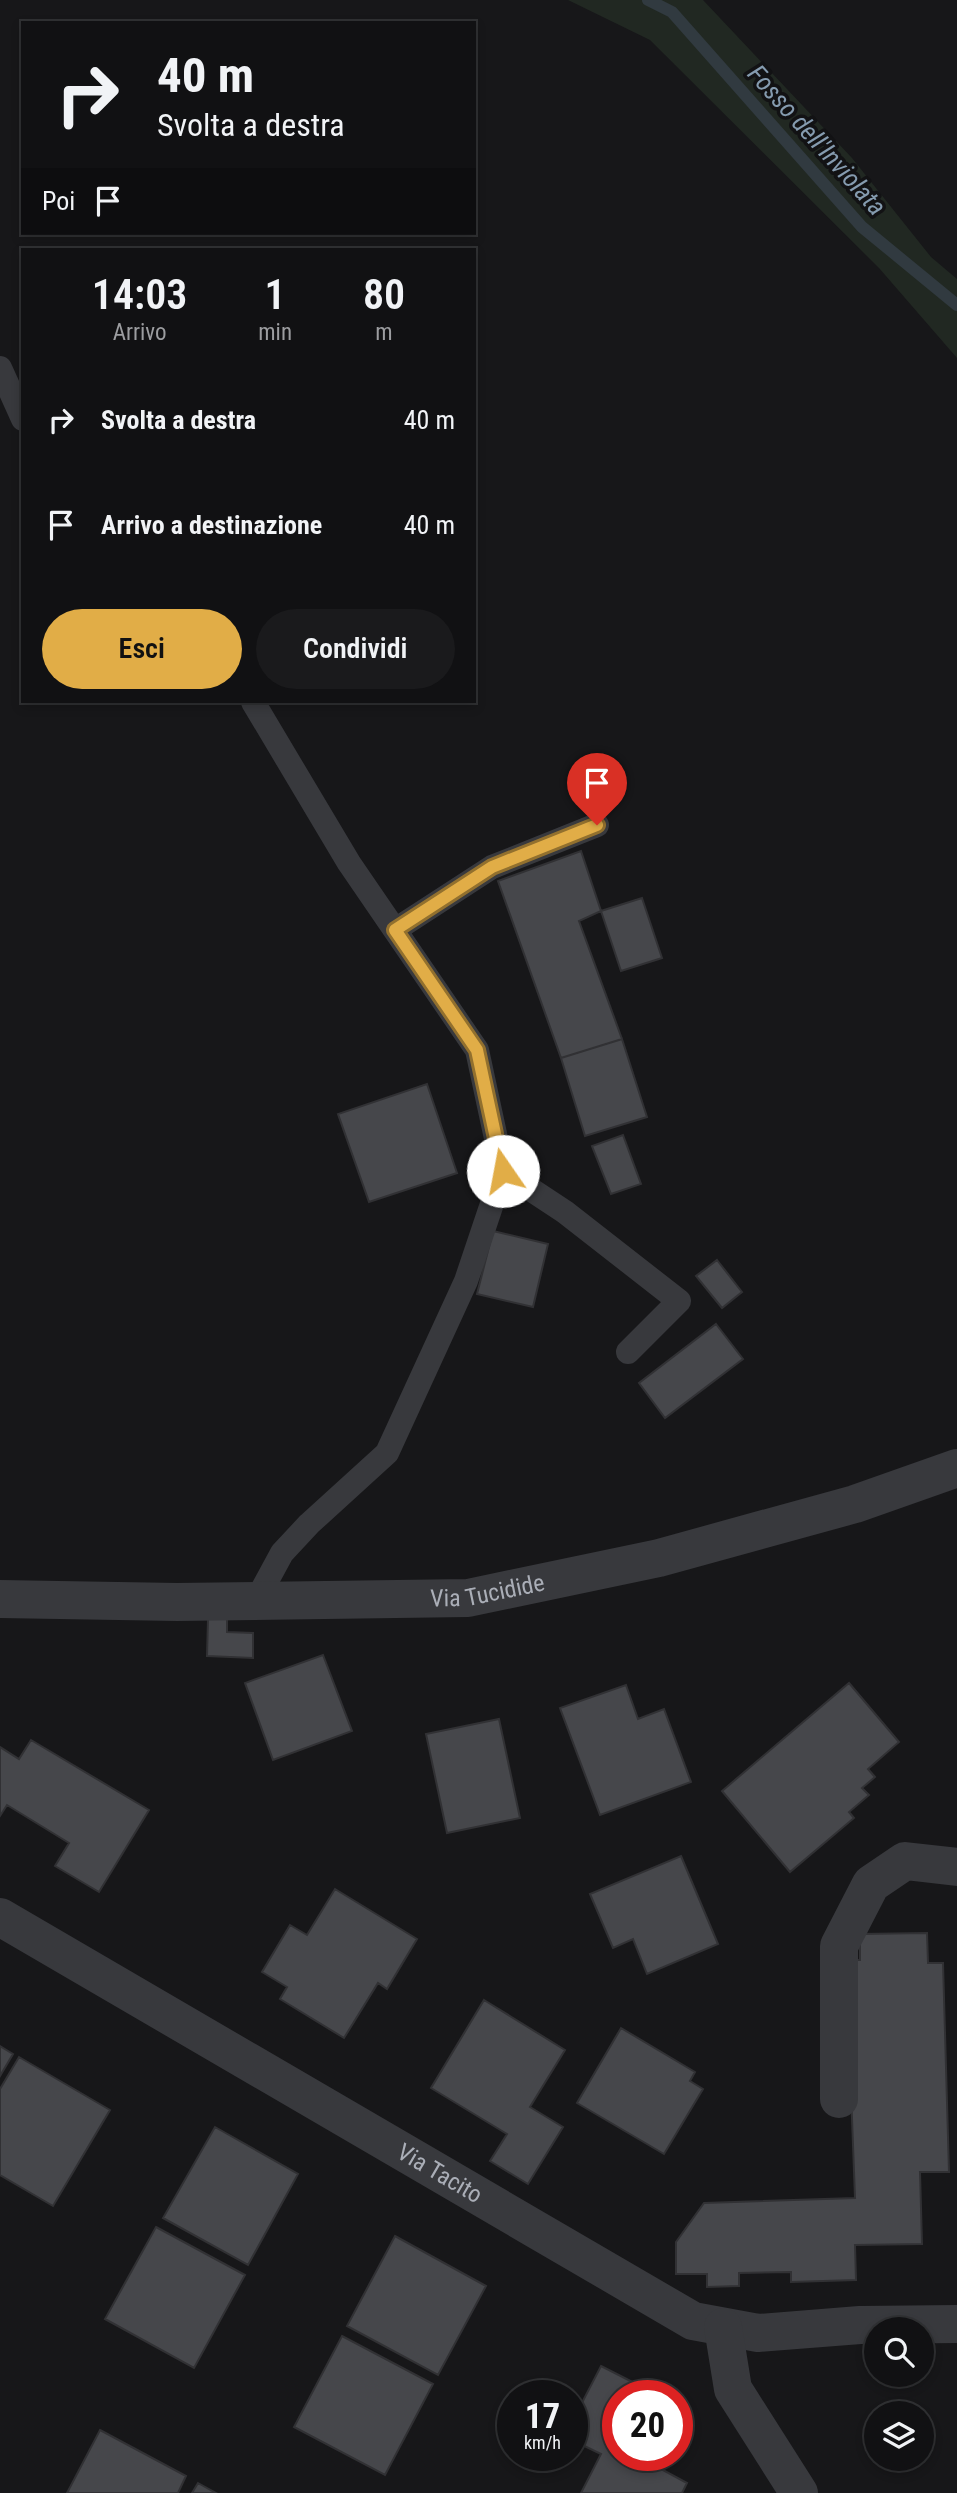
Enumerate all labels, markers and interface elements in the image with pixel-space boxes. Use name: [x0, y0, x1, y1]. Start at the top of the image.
text: 40 m: [157, 47, 254, 104]
icon: right: [42, 49, 133, 140]
water label: Fosso dell'Inviolata: [742, 59, 892, 221]
text: Svolta a destra: [157, 106, 345, 144]
icon: arrive: [89, 182, 127, 220]
text: Poi: [42, 186, 75, 216]
text: 14:03: [92, 270, 187, 319]
text: 1: [265, 270, 286, 319]
text: 80: [363, 270, 405, 319]
text: Arrivo: [113, 319, 167, 346]
text: min: [258, 319, 292, 346]
text: m: [375, 319, 393, 346]
icon: right: [42, 401, 80, 439]
text: Svolta a destra: [101, 405, 256, 435]
text: 40 m: [404, 405, 455, 435]
icon: arrive: [42, 506, 80, 544]
text: Arrivo a destinazione: [101, 510, 322, 540]
text: 40 m: [404, 510, 455, 540]
button: Esci: [42, 609, 242, 689]
button: Condividi: [256, 609, 455, 689]
pin: [567, 753, 627, 825]
icon: arrive: [578, 764, 616, 802]
position arrow: [466, 1134, 540, 1208]
street label: Via Tucidide: [430, 1568, 547, 1613]
street label: Via Tacito: [392, 2138, 487, 2209]
map controls: [864, 2317, 934, 2471]
button: search: [864, 2317, 934, 2387]
speed limit sign: 20: [602, 2380, 693, 2471]
text: 17: [525, 2396, 560, 2437]
button: layers: [864, 2401, 934, 2471]
text: km/h: [524, 2432, 561, 2453]

